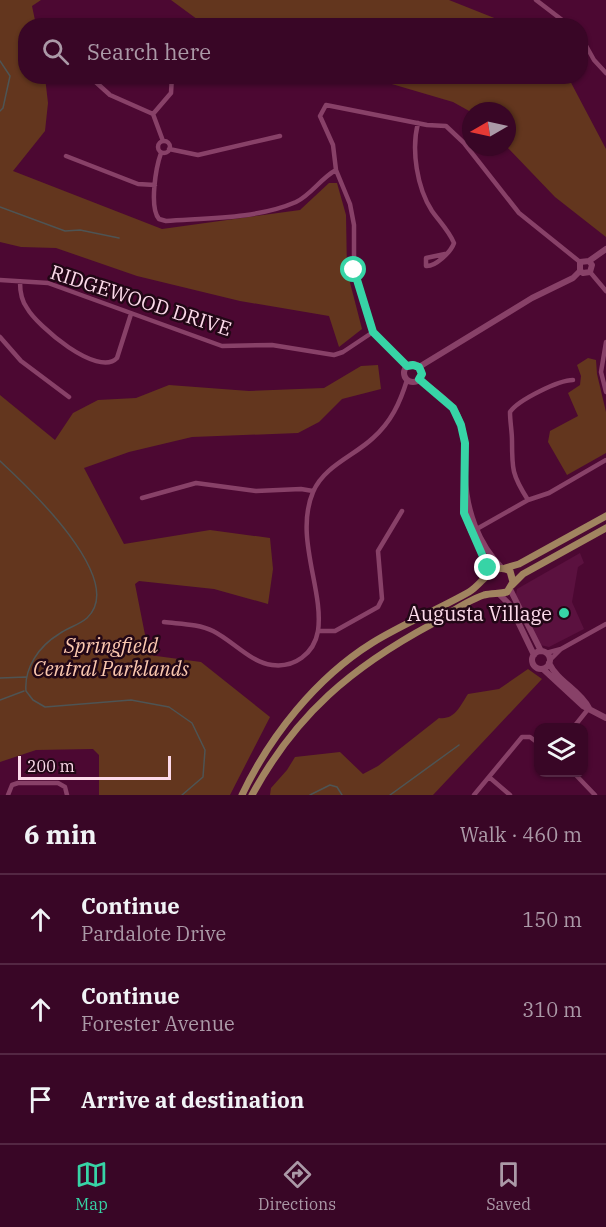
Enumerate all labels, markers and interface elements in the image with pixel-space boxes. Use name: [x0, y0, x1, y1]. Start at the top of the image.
search box: [18, 18, 588, 84]
icon: search: [39, 35, 72, 68]
text: Search here: [87, 37, 211, 66]
north arrow: [462, 102, 516, 156]
route start: [340, 256, 366, 282]
street label: RIDGEWOOD DRIVE: [47, 258, 235, 342]
route end: [474, 554, 500, 580]
place label: Augusta Village: [407, 600, 552, 627]
marker: Augusta Village: [557, 606, 571, 620]
park label: Springfield Central Parklands: [33, 632, 190, 682]
map controls: [534, 723, 588, 777]
button: layers: [534, 723, 588, 777]
scale bar: [18, 753, 171, 780]
text: 200 m: [27, 756, 75, 776]
text: 6 min: [24, 817, 97, 851]
text: Walk · 460 m: [460, 821, 582, 848]
text: Continue: [81, 891, 180, 920]
icon: ahead: [24, 903, 57, 936]
text: 150 m: [522, 906, 582, 933]
text: Pardalote Drive: [81, 920, 226, 947]
text: Continue: [81, 981, 180, 1010]
icon: ahead: [24, 993, 57, 1026]
text: 310 m: [522, 996, 582, 1023]
text: Forester Avenue: [81, 1010, 235, 1037]
icon: arrive: [24, 1083, 57, 1116]
text: Arrive at destination: [81, 1085, 304, 1114]
tab: Map: [75, 1158, 108, 1214]
tab: Directions: [258, 1158, 336, 1214]
tab: Saved: [486, 1158, 531, 1214]

